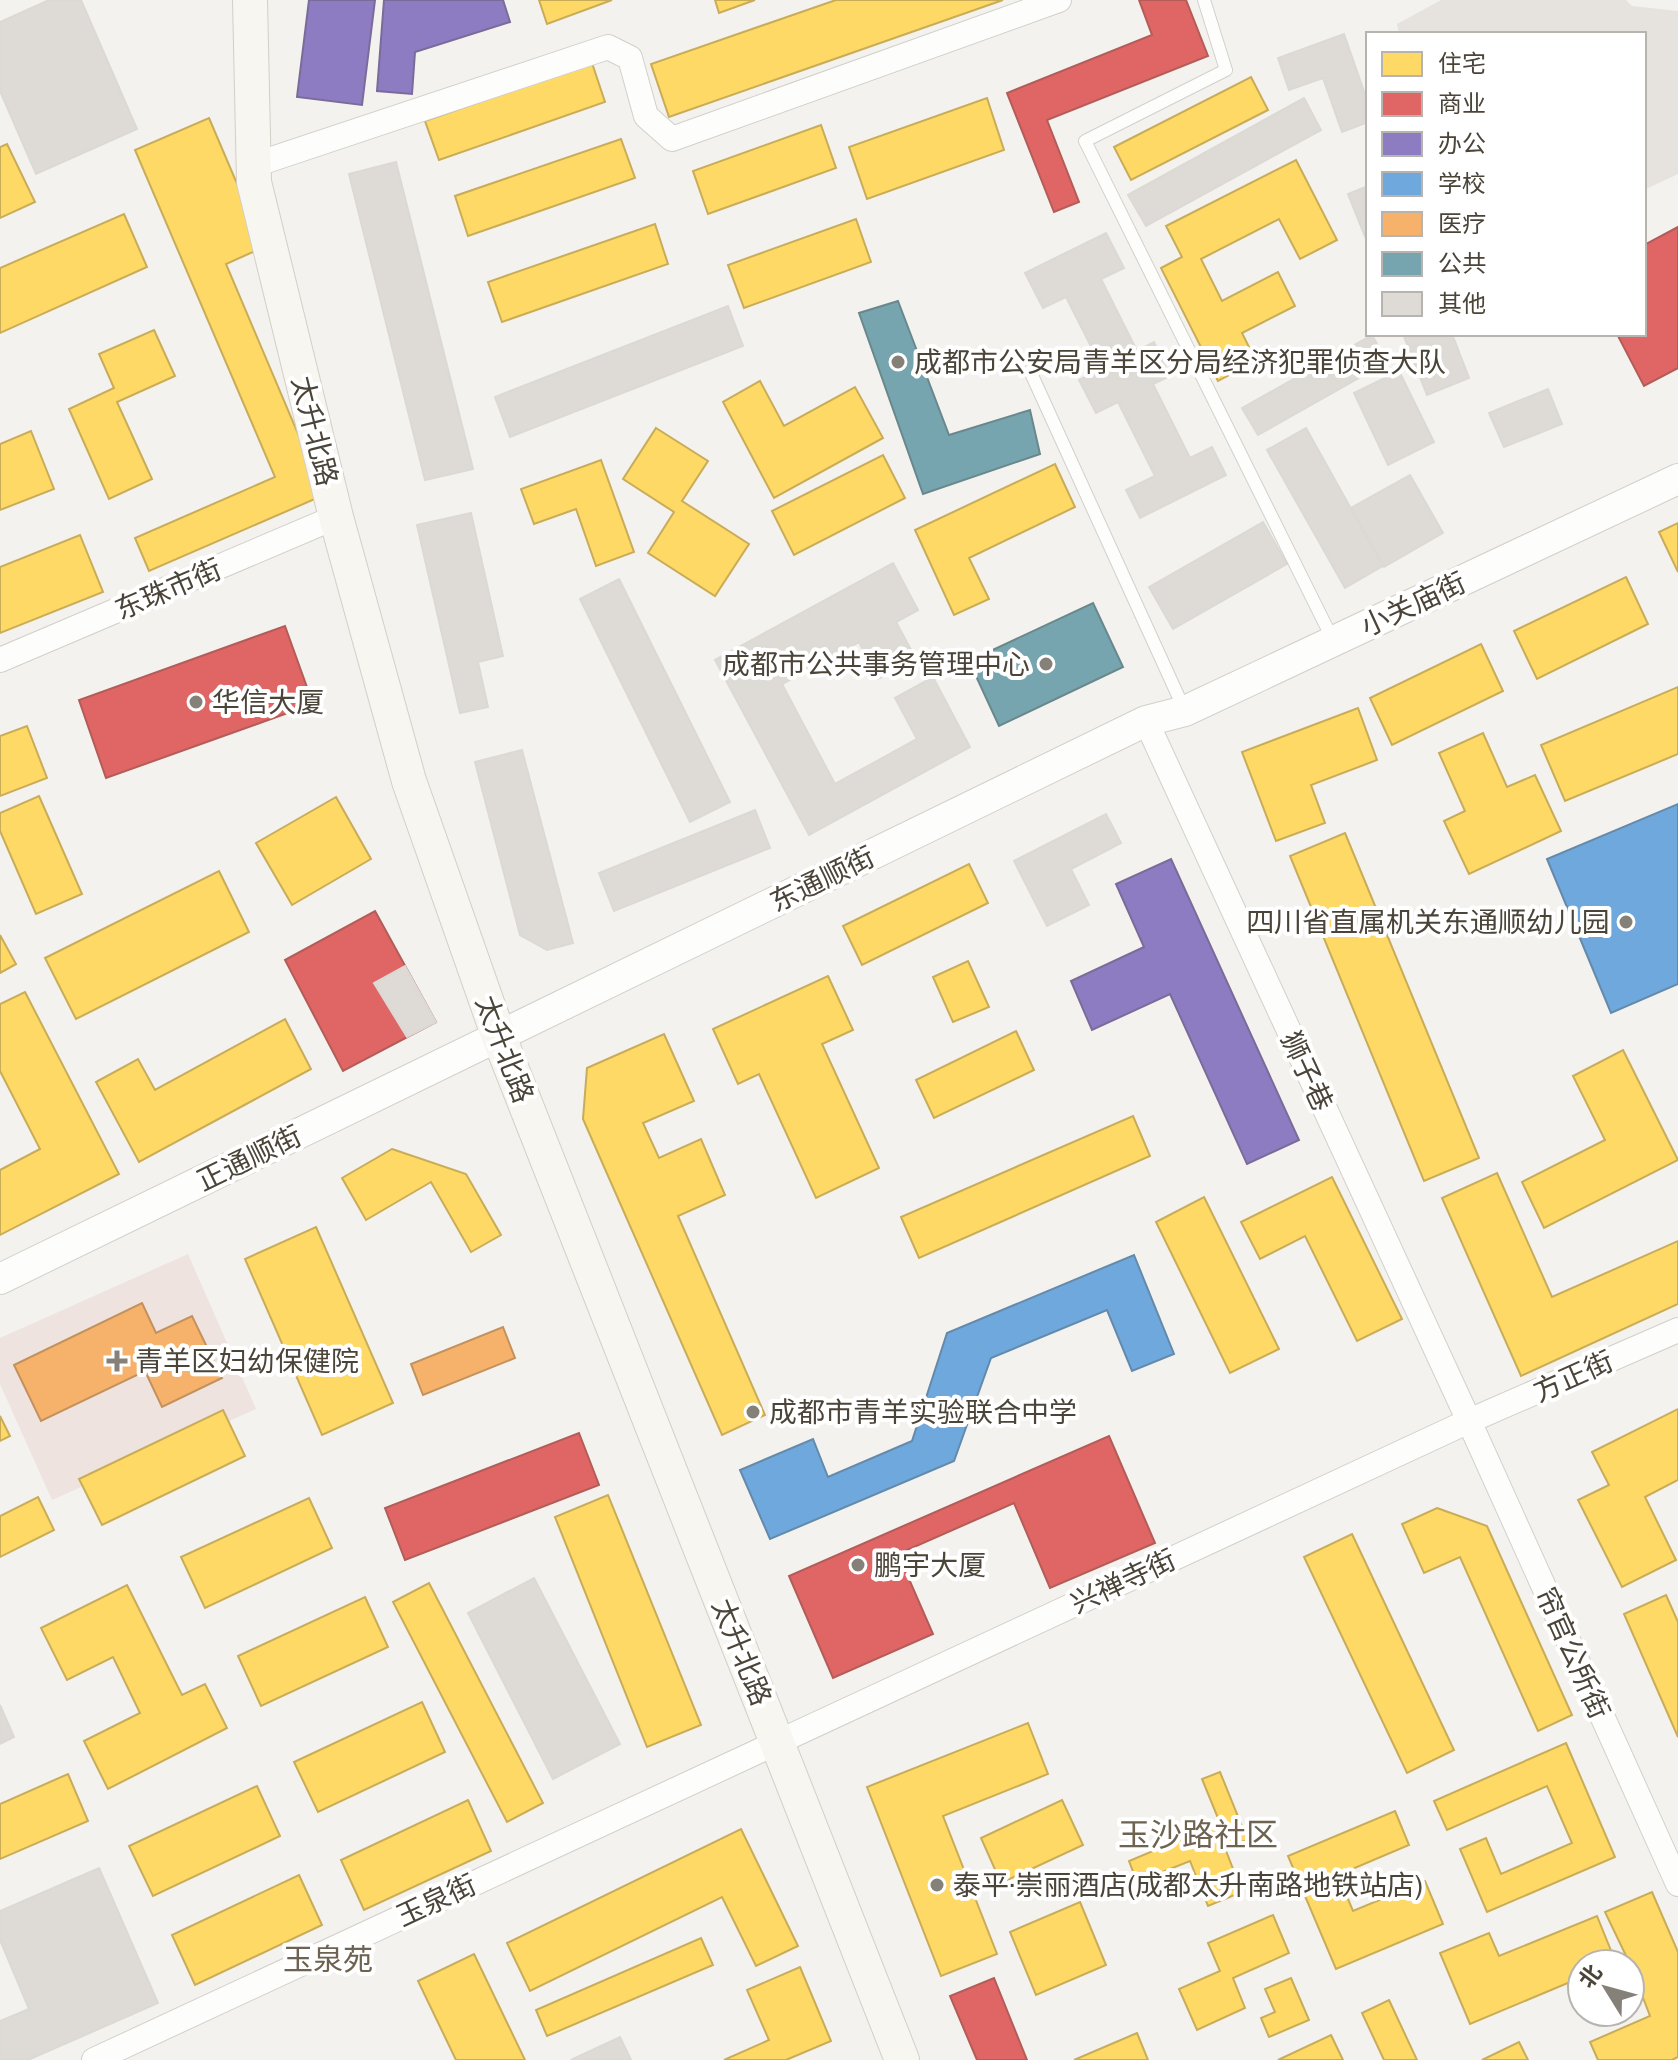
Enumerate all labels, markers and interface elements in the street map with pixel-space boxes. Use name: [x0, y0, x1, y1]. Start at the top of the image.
legend: [1366, 32, 1646, 336]
text: 住宅: [1438, 47, 1486, 79]
text: 商业: [1438, 87, 1486, 119]
text: 办公: [1438, 127, 1486, 159]
text: 学校: [1438, 167, 1486, 199]
text: 医疗: [1438, 207, 1486, 239]
text: 公共: [1438, 247, 1486, 279]
text: 其他: [1438, 287, 1486, 319]
place label: 成都市公安局青羊区分局经济犯罪侦查大队: [914, 343, 1446, 381]
marker: 成都市公安局青羊区分局经济犯罪侦查大队: [889, 353, 907, 371]
street label: 太升北路: [283, 372, 347, 490]
street label: 东珠市街: [109, 550, 227, 628]
street label: 小关庙街: [1354, 563, 1472, 645]
place label: 成都市公共事务管理中心: [722, 645, 1030, 683]
marker: 成都市公共事务管理中心: [1037, 655, 1055, 673]
place label: 华信大厦: [212, 683, 324, 721]
marker: 华信大厦: [187, 693, 205, 711]
street label: 东通顺街: [763, 837, 881, 921]
place label: 四川省直属机关东通顺幼儿园: [1246, 903, 1610, 941]
marker: 四川省直属机关东通顺幼儿园: [1617, 913, 1635, 931]
street label: 太升北路: [467, 990, 543, 1108]
street label: 狮子巷: [1272, 1025, 1342, 1117]
street label: 正通顺街: [190, 1116, 308, 1200]
place label: 青羊区妇幼保健院: [135, 1342, 359, 1380]
street label: 方正街: [1527, 1342, 1619, 1410]
marker: 青羊区妇幼保健院: [106, 1350, 128, 1372]
place label: 成都市青羊实验联合中学: [769, 1393, 1077, 1431]
marker: 成都市青羊实验联合中学: [744, 1403, 762, 1421]
street label: 兴禅寺街: [1064, 1540, 1182, 1622]
place label: 鹏宇大厦: [874, 1546, 986, 1584]
marker: 鹏宇大厦: [849, 1556, 867, 1574]
street label: 帘官公所街: [1527, 1581, 1619, 1725]
street label: 太升北路: [703, 1593, 781, 1711]
district label: 玉沙路社区: [1118, 1813, 1278, 1856]
street label: 玉泉街: [390, 1865, 482, 1935]
place label: 泰平·崇丽酒店(成都太升南路地铁站店): [953, 1866, 1423, 1904]
marker: 泰平·崇丽酒店(成都太升南路地铁站店): [928, 1876, 946, 1894]
district label: 玉泉苑: [283, 1939, 373, 1979]
north arrow: [1566, 1948, 1646, 2028]
text: 北: [1571, 1958, 1609, 1994]

